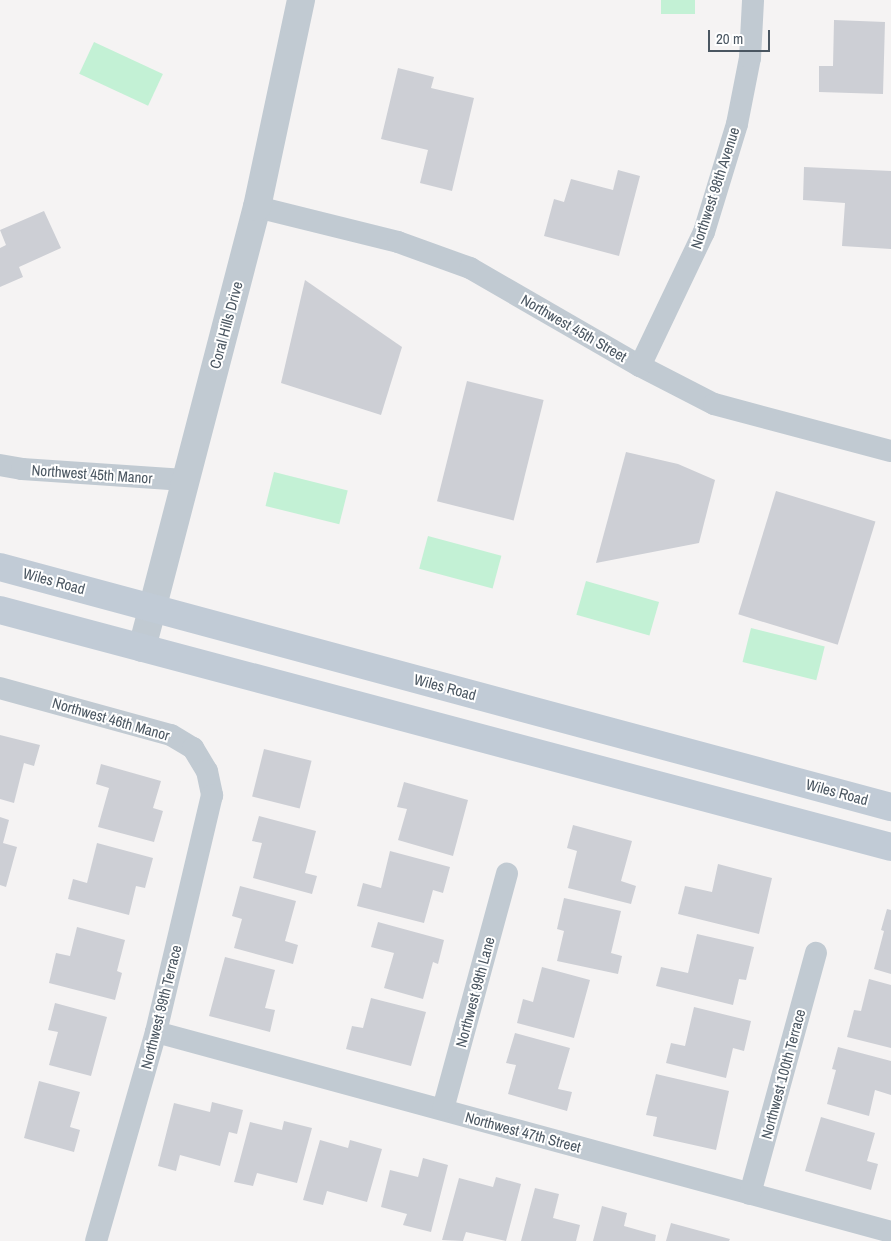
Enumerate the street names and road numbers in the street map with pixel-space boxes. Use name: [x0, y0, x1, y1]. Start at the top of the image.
street label: Northwest 98th Avenue: [687, 125, 743, 251]
street label: Coral Hills Drive: [206, 279, 246, 371]
street label: Northwest 45th Street: [518, 290, 630, 366]
street label: Northwest 45th Manor: [31, 461, 153, 487]
street label: Wiles Road: [21, 564, 87, 598]
street label: Wiles Road: [412, 670, 478, 704]
street label: Northwest 46th Manor: [50, 694, 172, 744]
street label: Wiles Road: [804, 775, 870, 809]
street label: Northwest 99th Lane: [452, 935, 498, 1049]
street label: Northwest 99th Terrace: [137, 943, 185, 1071]
street label: Northwest 100th Terrace: [757, 1007, 809, 1141]
street label: Northwest 47th Street: [463, 1108, 583, 1156]

